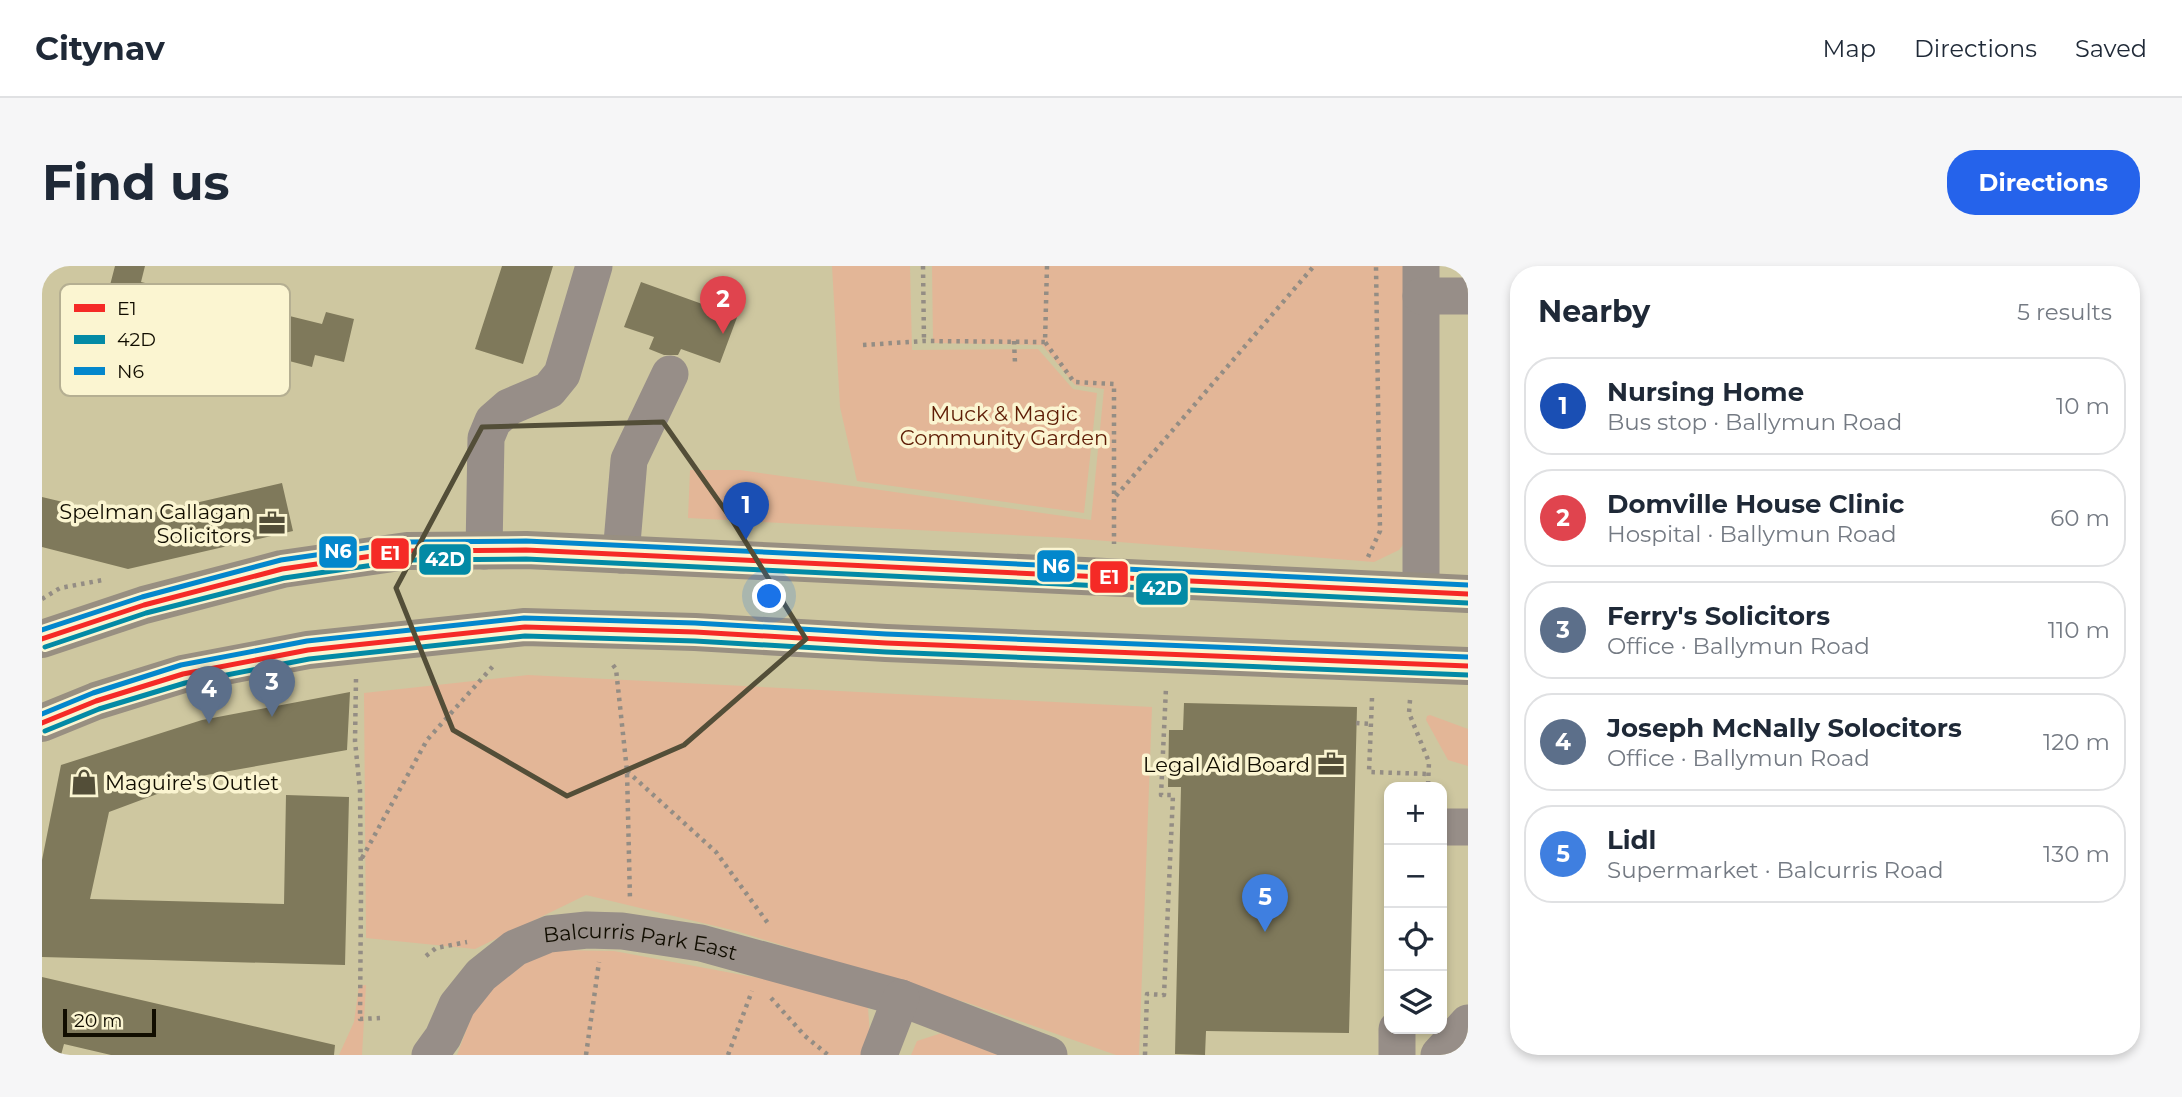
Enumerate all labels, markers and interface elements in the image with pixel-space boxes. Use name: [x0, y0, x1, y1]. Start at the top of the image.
text: Citynav: [35, 28, 165, 68]
text: Map: [1823, 34, 1876, 63]
text: Directions: [1914, 34, 2037, 63]
text: Saved: [2075, 34, 2147, 63]
button: Directions: [1947, 150, 2140, 215]
text: Find us: [42, 153, 230, 212]
pin: 2: [700, 276, 746, 334]
legend: [60, 284, 290, 396]
text: Nearby: [1538, 293, 1650, 330]
text: E1: [117, 297, 137, 320]
text: 5 results: [2017, 298, 2112, 326]
text: 42D: [117, 328, 156, 351]
text: N6: [117, 360, 144, 383]
text: Nursing Home: [1607, 376, 1804, 408]
text: 1: [1558, 392, 1568, 420]
text: 10 m: [2056, 392, 2110, 420]
park label: Muck & Magic Community Garden: [900, 401, 1108, 450]
text: Bus stop · Ballymun Road: [1607, 408, 1902, 436]
pin: 1: [723, 482, 769, 540]
text: Domville House Clinic: [1607, 488, 1904, 520]
place label: Spelman Callagan Solicitors: [59, 499, 251, 548]
text: 2: [1556, 504, 1570, 532]
text: 60 m: [2050, 504, 2110, 532]
office icon: Spelman Callagan Solicitors: [257, 508, 287, 538]
text: Hospital · Ballymun Road: [1607, 520, 1897, 548]
line badge: N6: [318, 535, 358, 569]
line badge: E1: [370, 537, 410, 570]
text: N6: [324, 540, 352, 563]
text: E1: [380, 542, 400, 565]
line badge: 42D: [418, 543, 472, 576]
text: 42D: [425, 548, 465, 571]
line badge: N6: [1036, 549, 1076, 583]
text: N6: [1042, 555, 1070, 578]
line badge: E1: [1089, 560, 1129, 594]
text: E1: [1099, 566, 1119, 589]
line badge: 42D: [1135, 572, 1189, 606]
text: 42D: [1142, 577, 1182, 600]
your location: [752, 579, 786, 613]
text: Ferry's Solicitors: [1607, 600, 1830, 632]
text: 3: [1556, 616, 1570, 644]
text: 110 m: [2048, 616, 2110, 644]
text: Office · Ballymun Road: [1607, 632, 1870, 660]
pin: 3: [249, 659, 295, 717]
pin: 4: [186, 666, 232, 724]
text: Joseph McNally Solocitors: [1607, 712, 1962, 744]
text: 4: [1555, 728, 1571, 756]
text: 120 m: [2043, 728, 2110, 756]
text: Office · Ballymun Road: [1607, 744, 1870, 772]
office icon: Legal Aid Board: [1316, 749, 1346, 779]
place label: Legal Aid Board: [1143, 752, 1310, 777]
shop icon: Maguire's Outlet: [69, 767, 99, 797]
place label: Maguire's Outlet: [105, 770, 279, 795]
map controls: [1384, 782, 1447, 1034]
button: +: [1384, 782, 1447, 845]
text: Lidl: [1607, 824, 1656, 856]
text: 5: [1556, 840, 1570, 868]
text: 130 m: [2043, 840, 2110, 868]
button: −: [1384, 845, 1447, 908]
text: Supermarket · Balcurris Road: [1607, 856, 1944, 884]
pin: 5: [1242, 874, 1288, 932]
button: locate: [1384, 908, 1447, 971]
street label: Balcurris Park East: [542, 917, 740, 965]
button: layers: [1384, 971, 1447, 1034]
scale bar: [63, 1006, 156, 1038]
text: 20 m: [74, 1009, 122, 1032]

